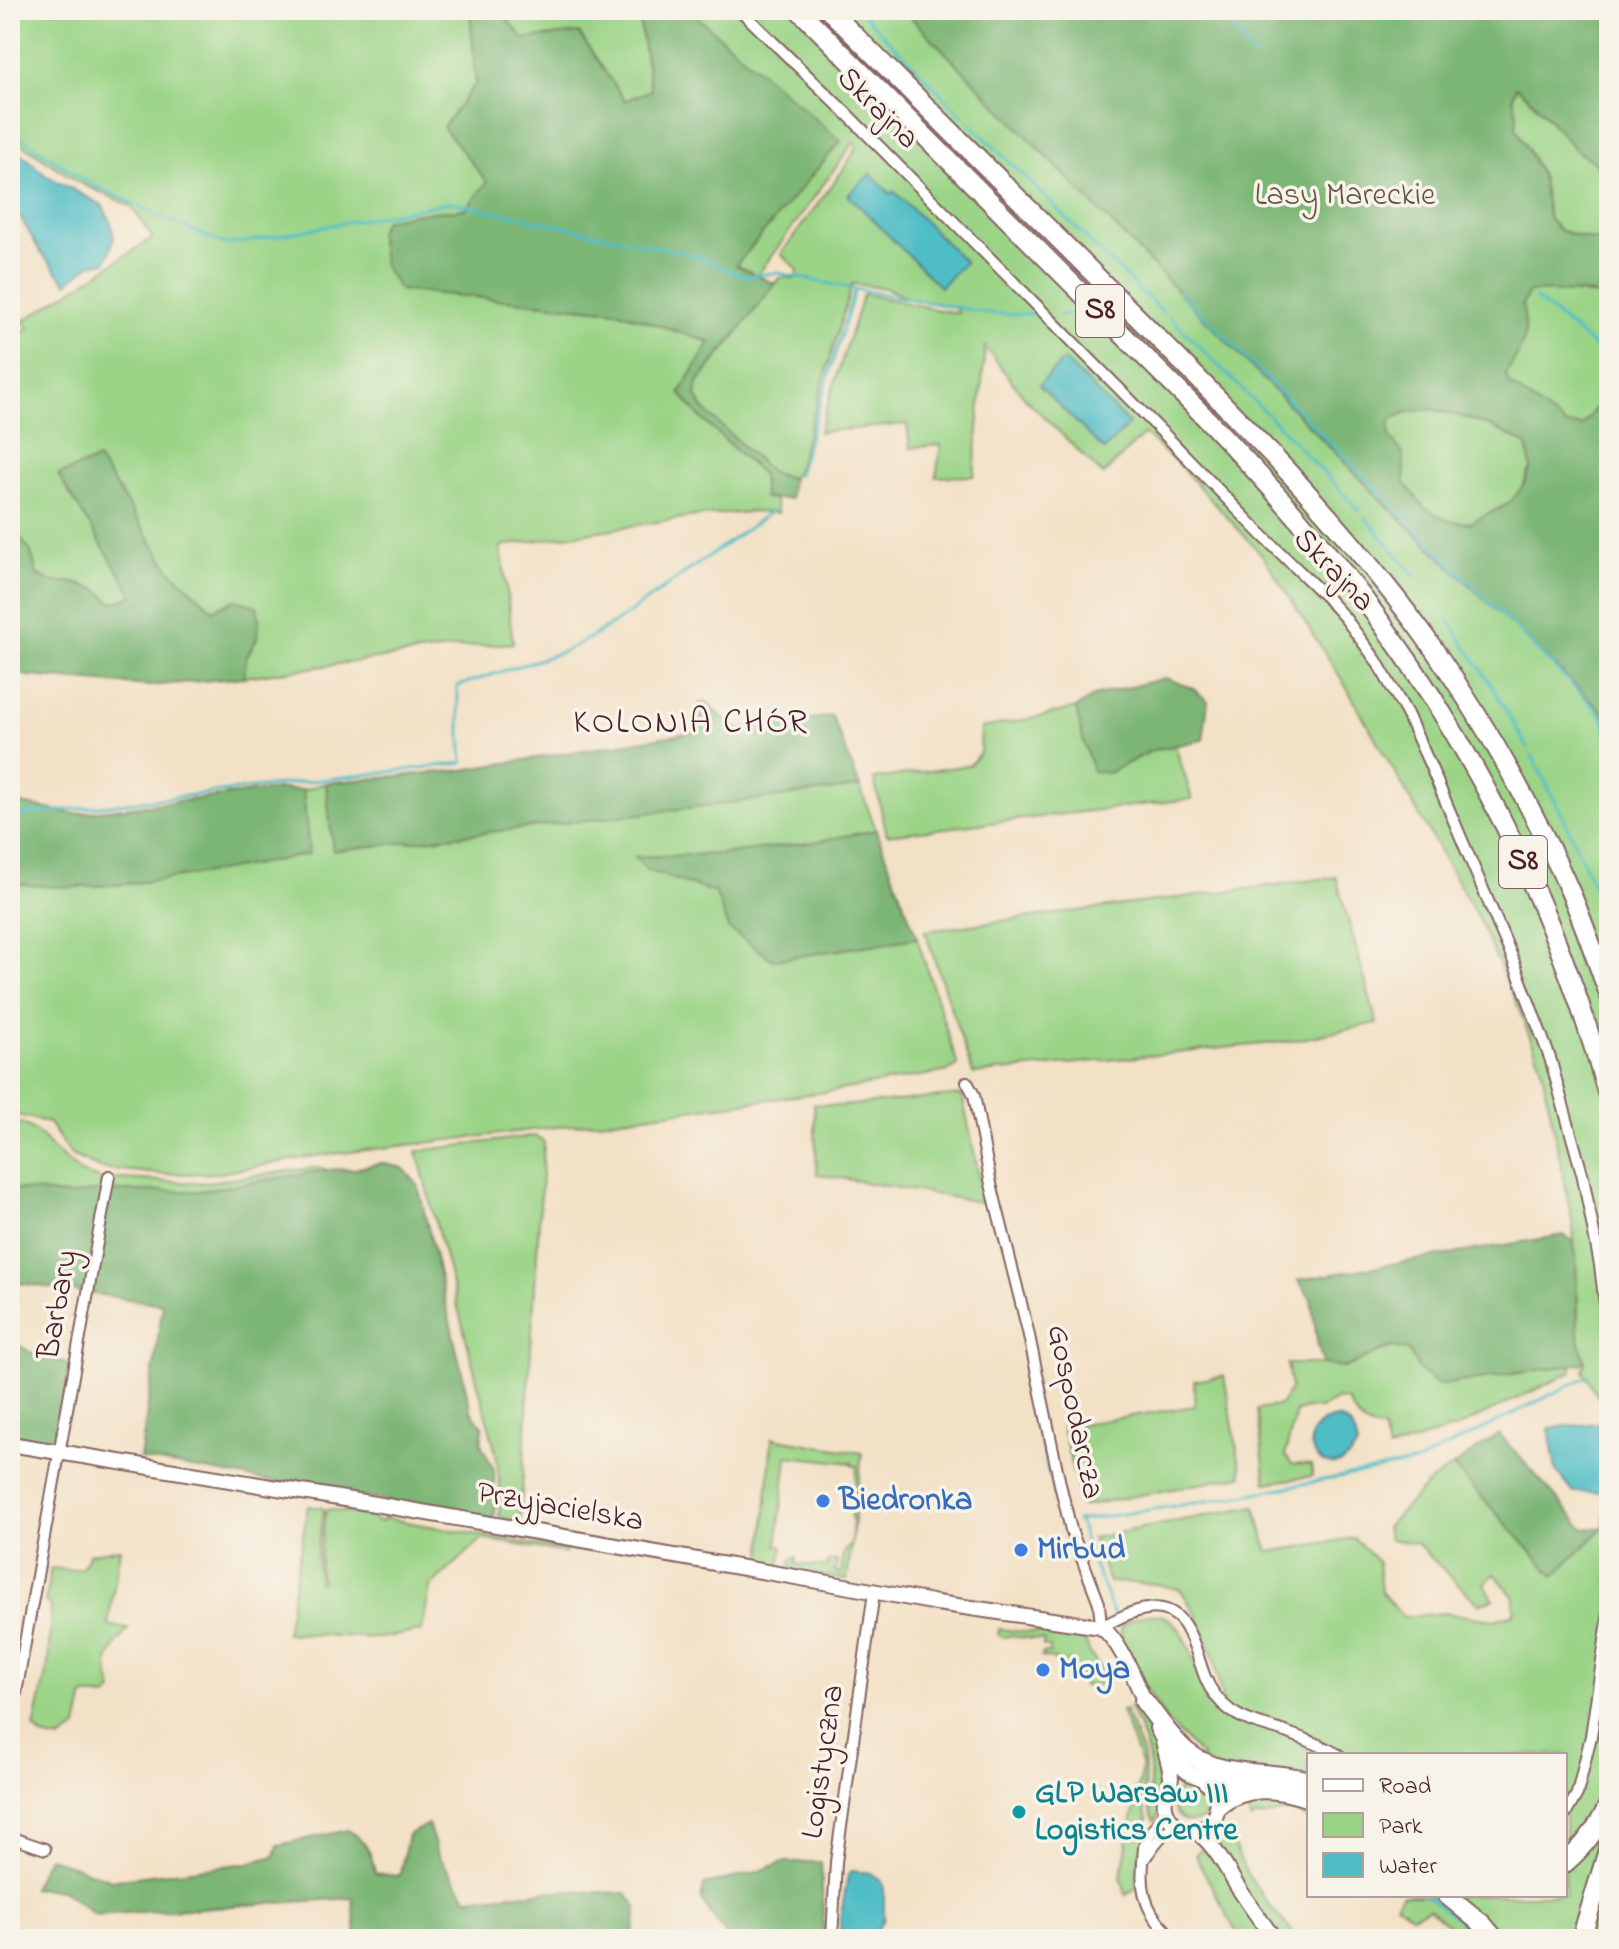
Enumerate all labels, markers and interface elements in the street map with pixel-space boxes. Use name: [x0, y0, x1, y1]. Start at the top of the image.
street label: Skrajna: [825, 57, 929, 161]
park label: Lasy Mareckie: [1255, 173, 1436, 220]
road number: S8: [1076, 285, 1124, 337]
street label: Skrajna: [1281, 518, 1385, 624]
district label: KOLONIA CHÓR: [573, 699, 809, 749]
road number: S8: [1499, 836, 1547, 888]
street label: Barbary: [26, 1246, 92, 1365]
street label: Gospodarcza: [1033, 1320, 1115, 1504]
street label: Przyjacielska: [473, 1470, 647, 1546]
place label: Biedronka: [837, 1478, 972, 1525]
marker: Biedronka: [814, 1492, 832, 1510]
place label: Mirbud: [1037, 1527, 1125, 1574]
marker: Mirbud: [1012, 1541, 1030, 1559]
place label: Moya: [1059, 1647, 1130, 1695]
marker: Moya: [1034, 1661, 1052, 1679]
street label: Logistyczna: [790, 1682, 858, 1842]
legend: [1307, 1753, 1567, 1897]
text: Road: [1379, 1770, 1432, 1805]
place label: GLP Warsaw III Logistics Centre: [1035, 1771, 1239, 1856]
marker: GLP Warsaw III Logistics Centre: [1010, 1803, 1028, 1821]
text: Park: [1379, 1810, 1423, 1845]
text: Water: [1379, 1850, 1437, 1885]

